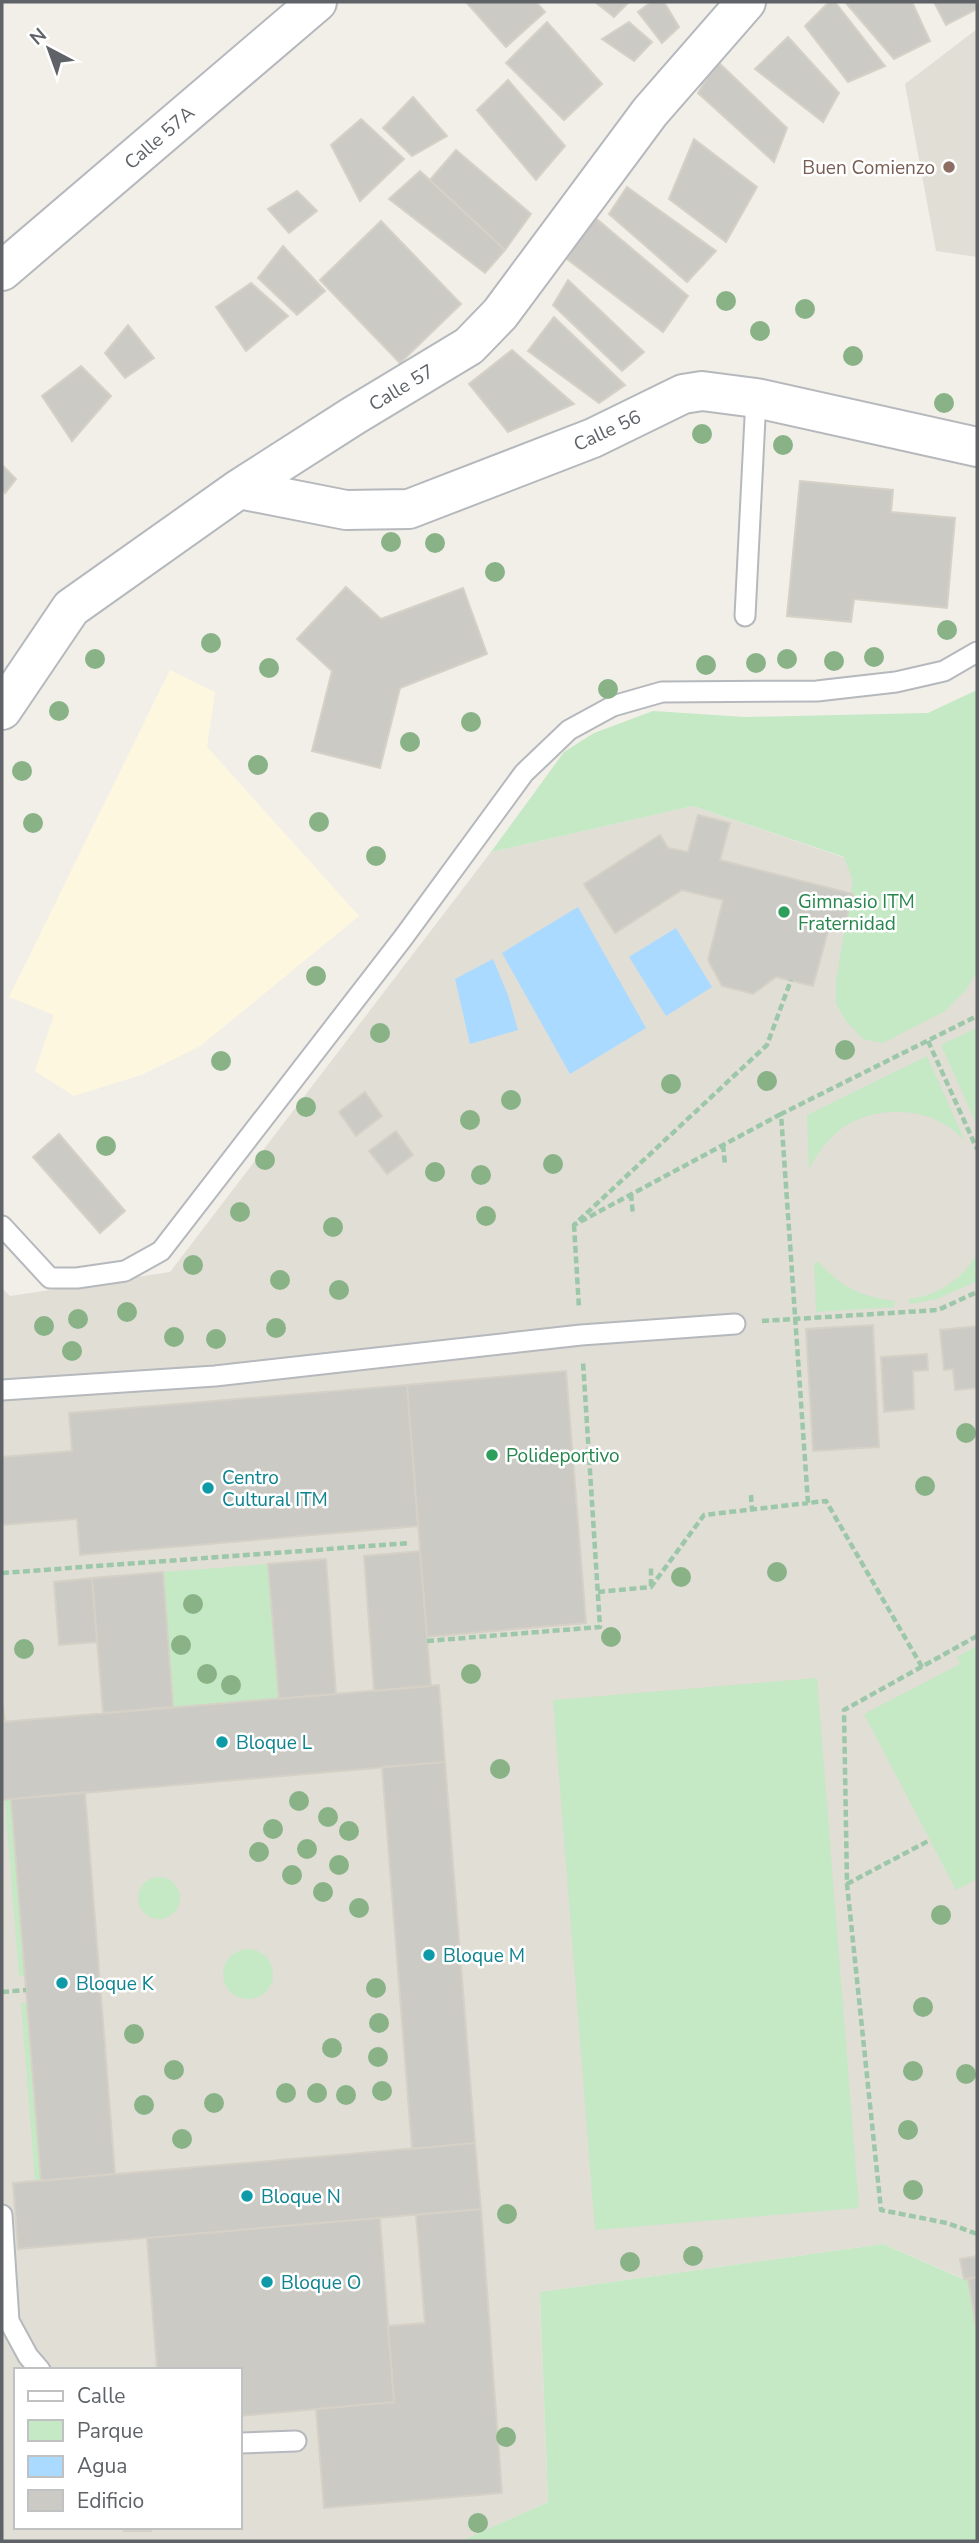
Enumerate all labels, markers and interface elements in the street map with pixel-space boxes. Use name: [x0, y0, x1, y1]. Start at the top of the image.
north arrow: [14, 14, 84, 84]
text: N: [25, 22, 52, 51]
street label: Calle 57A: [119, 100, 200, 176]
place label: Buen Comienzo: [802, 155, 935, 181]
marker: Buen Comienzo: [941, 159, 957, 175]
street label: Calle 57: [364, 358, 439, 417]
street label: Calle 56: [570, 404, 645, 458]
place label: Gimnasio ITM Fraternidad: [798, 889, 915, 937]
marker: Gimnasio ITM Fraternidad: [776, 904, 792, 920]
place label: Polideportivo: [506, 1443, 620, 1469]
marker: Polideportivo: [484, 1447, 500, 1463]
place label: Centro Cultural ITM: [222, 1465, 328, 1513]
marker: Centro Cultural ITM: [200, 1480, 216, 1496]
place label: Bloque L: [236, 1730, 313, 1756]
marker: Bloque L: [214, 1734, 230, 1750]
place label: Bloque M: [443, 1943, 525, 1969]
marker: Bloque M: [421, 1947, 437, 1963]
place label: Bloque K: [76, 1971, 155, 1997]
marker: Bloque K: [54, 1975, 70, 1991]
place label: Bloque N: [261, 2184, 341, 2210]
marker: Bloque N: [239, 2188, 255, 2204]
place label: Bloque O: [281, 2270, 361, 2296]
marker: Bloque O: [259, 2274, 275, 2290]
legend: [14, 2368, 242, 2529]
text: Calle: [77, 2382, 125, 2410]
text: Parque: [77, 2417, 144, 2445]
text: Agua: [77, 2452, 127, 2480]
text: Edificio: [77, 2487, 144, 2515]

